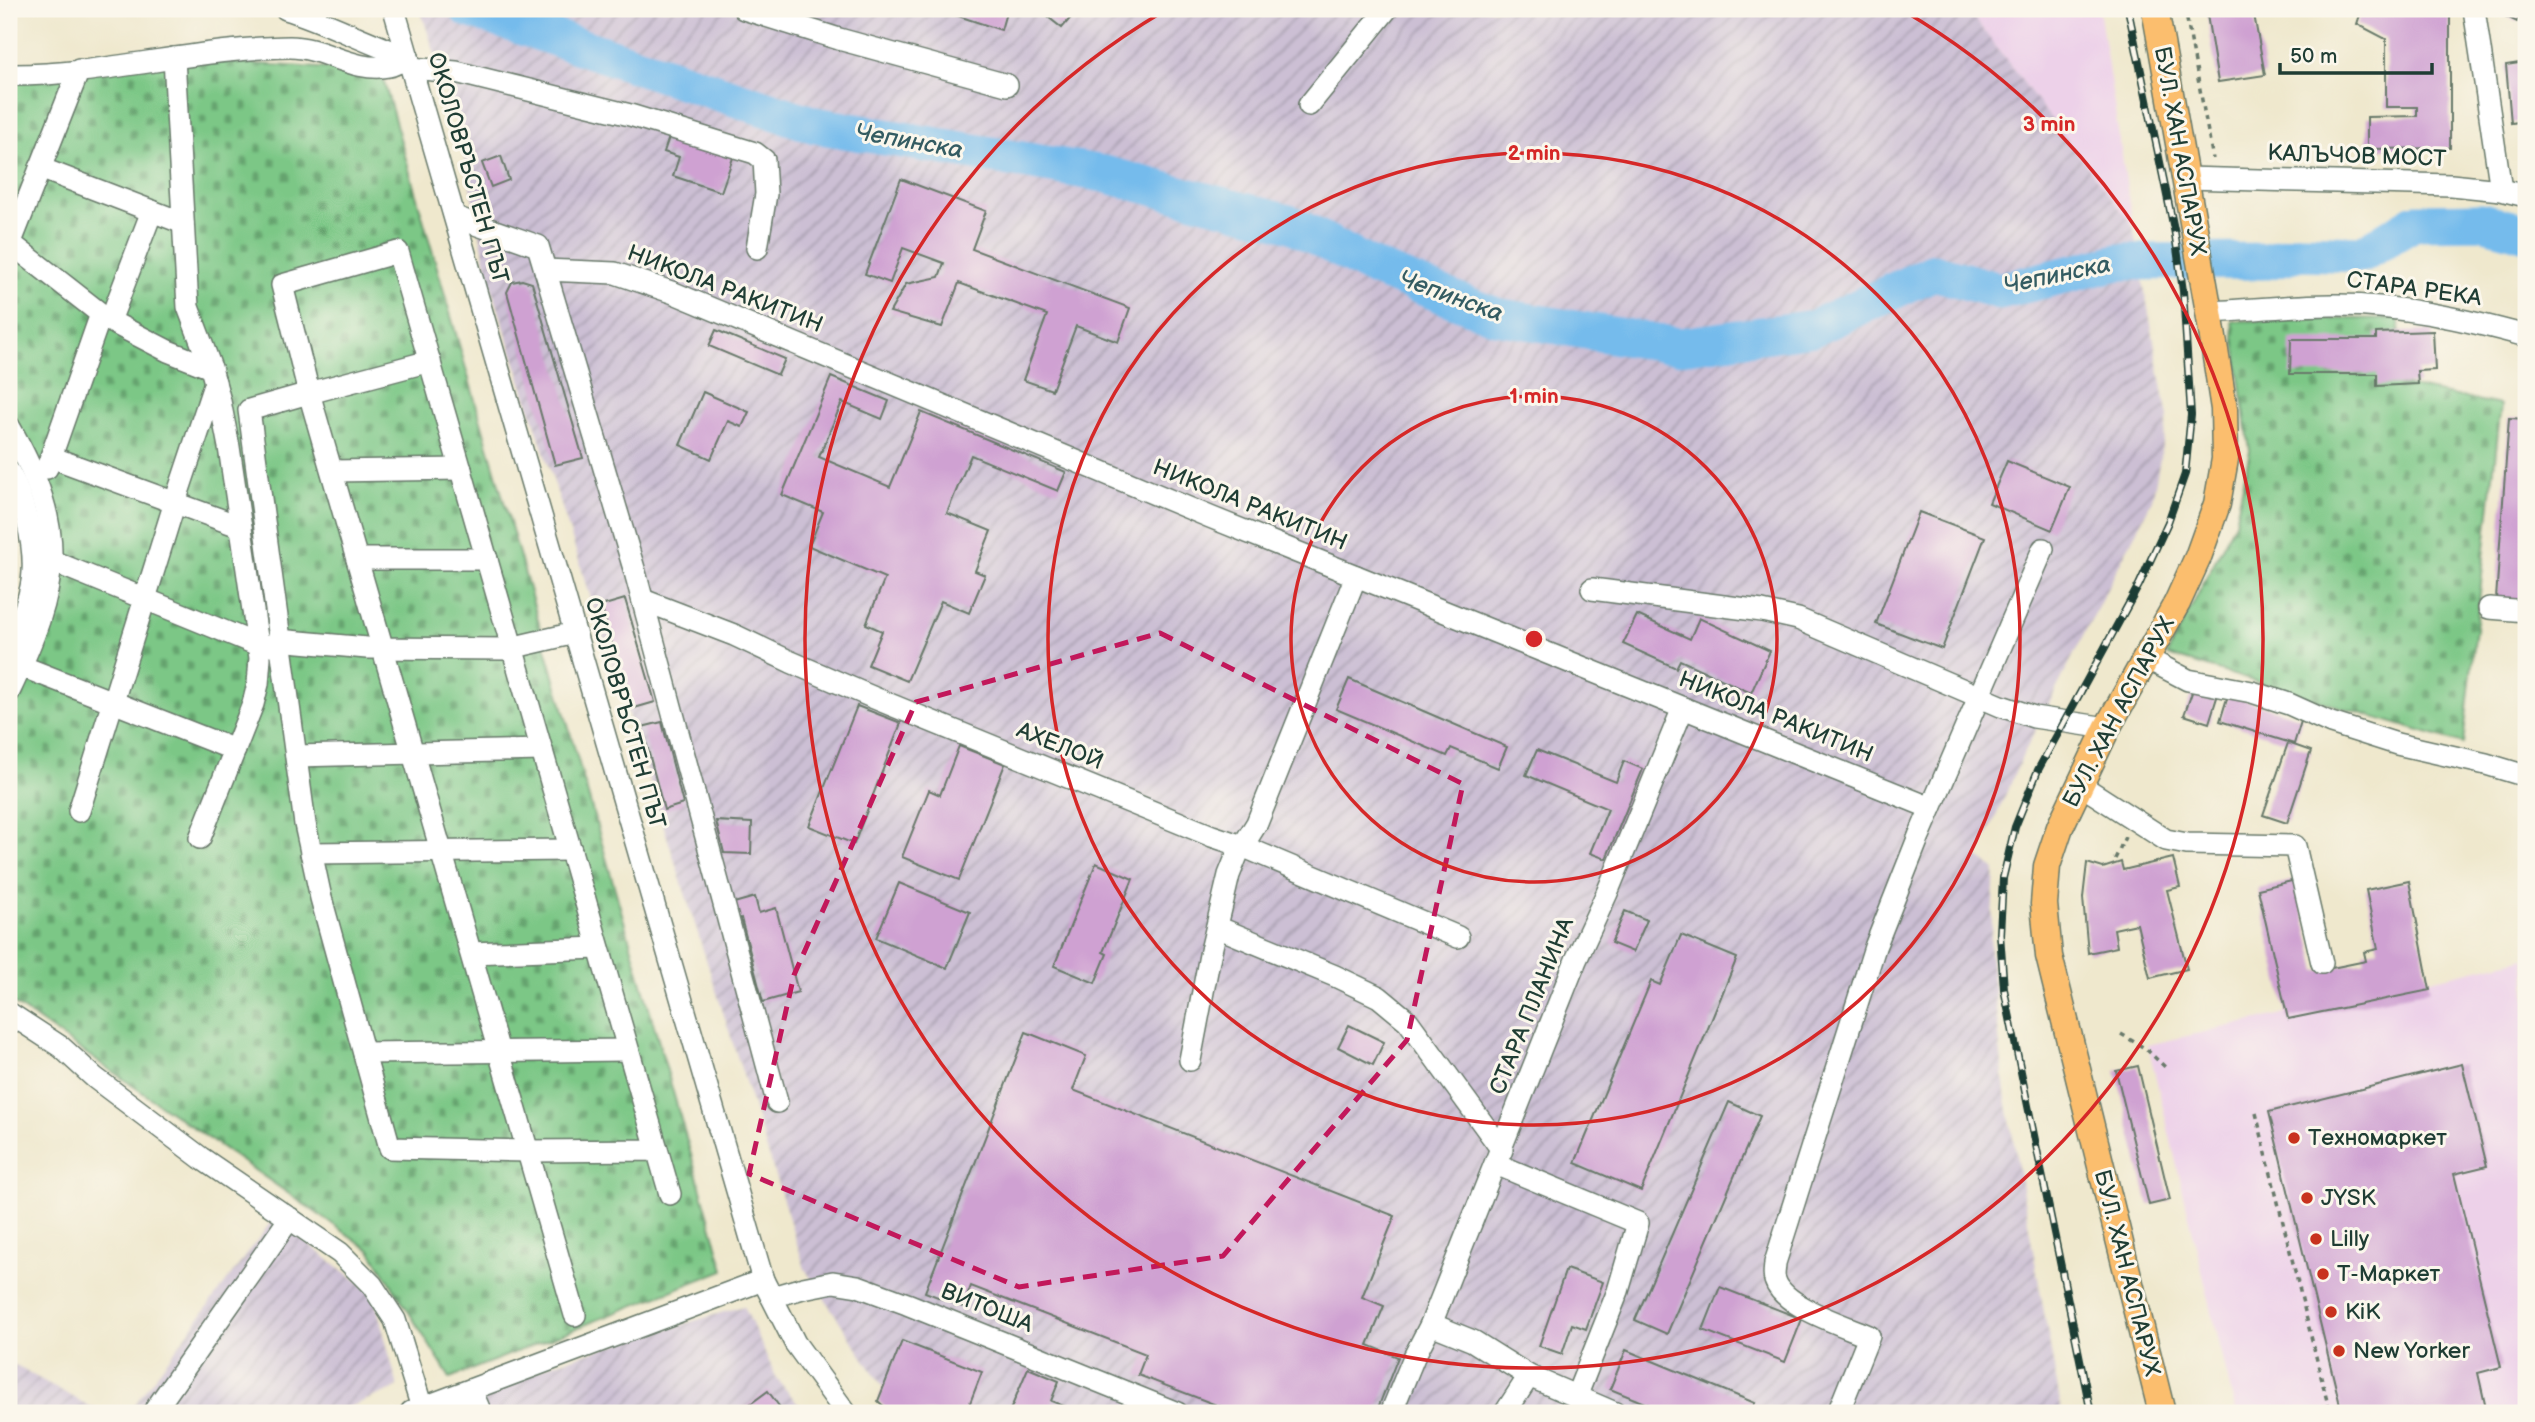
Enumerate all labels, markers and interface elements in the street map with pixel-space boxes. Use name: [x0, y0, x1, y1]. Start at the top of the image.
scale bar: [2280, 32, 2432, 76]
street label: БУЛ. ХАН АСПАРУХ: [2148, 44, 2212, 258]
text: 50 m: [2290, 44, 2337, 69]
street label: ОКОЛОВРЪСТЕН ПЪТ: [422, 49, 515, 287]
text: 3 min: [2023, 112, 2075, 137]
water label: Чепинска: [853, 117, 965, 165]
street label: КАЛЪЧОВ МОСТ: [2267, 139, 2448, 173]
text: 2 min: [1507, 141, 1561, 166]
street label: НИКОЛА РАКИТИН: [623, 239, 827, 339]
water label: Чепинска: [2001, 249, 2113, 301]
water label: Чепинска: [1395, 264, 1507, 328]
street label: СТАРА РЕКА: [2345, 266, 2483, 312]
text: 1 min: [1509, 384, 1559, 409]
street label: НИКОЛА РАКИТИН: [1149, 453, 1351, 557]
street label: ОКОЛОВРЪСТЕН ПЪТ: [579, 594, 672, 832]
street label: БУЛ. ХАН АСПАРУХ: [2057, 612, 2181, 812]
centre of rings: [1522, 627, 1546, 651]
street label: НИКОЛА РАКИТИН: [1675, 665, 1877, 769]
street label: АХЕЛОЙ: [1012, 716, 1107, 776]
street label: СТАРА ПЛАНИНА: [1484, 913, 1580, 1099]
place label: Техномаркет: [2308, 1124, 2447, 1152]
marker: Техномаркет: [2286, 1130, 2302, 1146]
street label: БУЛ. ХАН АСПАРУХ: [2088, 1167, 2166, 1379]
place label: JYSK: [2321, 1184, 2376, 1212]
marker: JYSK: [2299, 1190, 2315, 1206]
place label: Lilly: [2330, 1225, 2370, 1253]
marker: Lilly: [2308, 1231, 2324, 1247]
place label: Т-Маркет: [2337, 1260, 2441, 1288]
marker: Т-Маркет: [2315, 1266, 2331, 1282]
street label: ВИТОША: [937, 1277, 1037, 1339]
place label: KiK: [2345, 1298, 2380, 1326]
marker: KiK: [2323, 1304, 2339, 1320]
place label: New Yorker: [2353, 1337, 2470, 1365]
marker: New Yorker: [2331, 1343, 2347, 1359]

